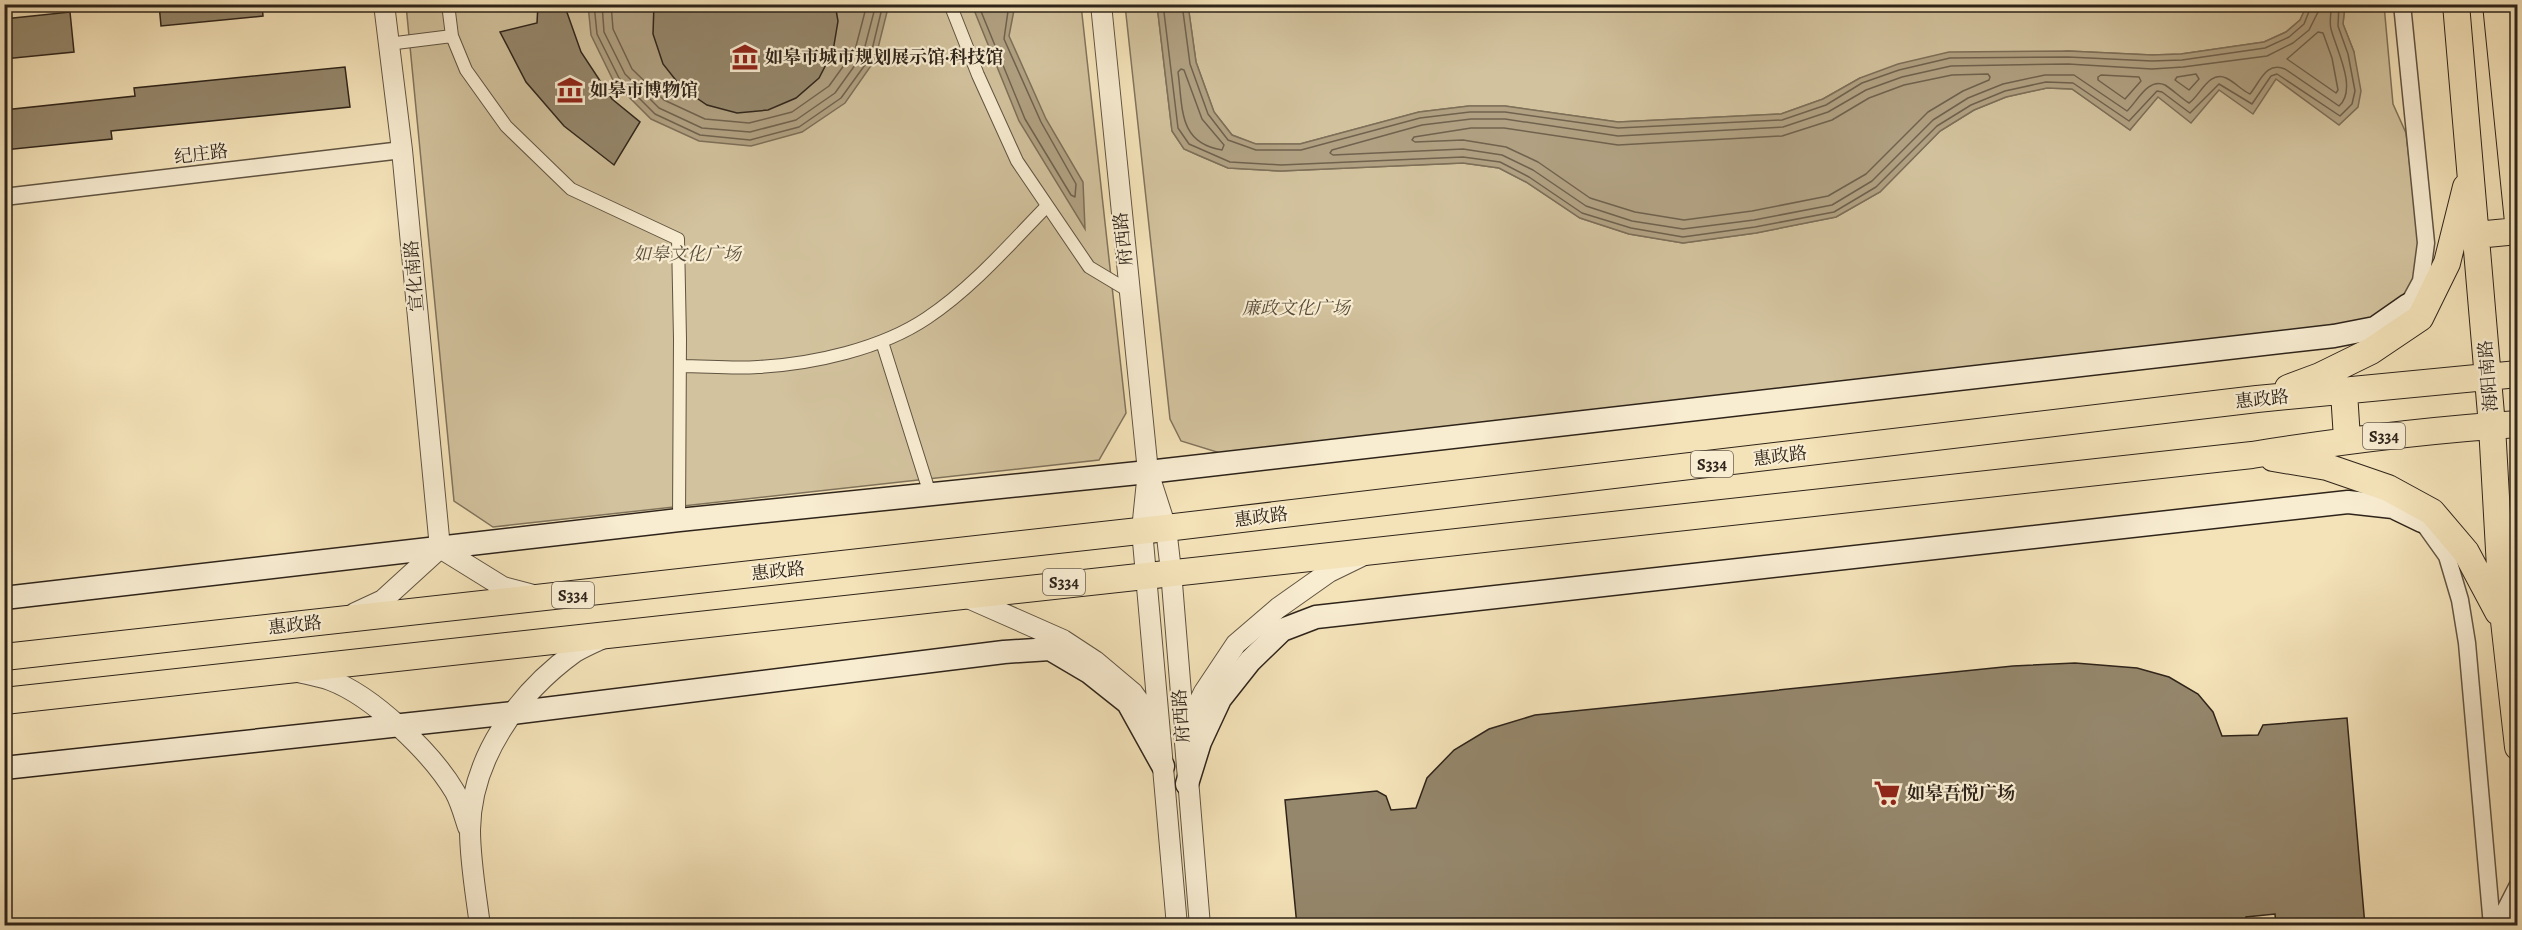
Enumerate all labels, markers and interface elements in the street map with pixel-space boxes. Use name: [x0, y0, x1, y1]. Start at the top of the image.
museum icon: 如皋市城市规划展示馆·科技馆: [730, 42, 760, 72]
place label: 如皋市城市规划展示馆·科技馆: [765, 45, 1003, 69]
museum icon: 如皋市博物馆: [555, 75, 585, 105]
place label: 如皋市博物馆: [590, 78, 698, 102]
street label: 纪庄路: [173, 139, 229, 169]
street label: 府西路: [1108, 211, 1138, 267]
street label: 宣化南路: [399, 239, 429, 313]
park label: 如皋文化广场: [633, 242, 743, 266]
park label: 廉政文化广场: [1242, 296, 1352, 320]
street label: 海阳南路: [2473, 339, 2503, 413]
street label: 惠政路: [2234, 384, 2290, 414]
road number: S334: [2363, 423, 2405, 449]
street label: 惠政路: [1752, 441, 1808, 471]
road number: S334: [1691, 451, 1733, 477]
street label: 惠政路: [1233, 502, 1289, 532]
street label: 惠政路: [750, 556, 806, 586]
road number: S334: [1043, 569, 1085, 595]
road number: S334: [552, 582, 594, 608]
street label: 惠政路: [267, 610, 323, 640]
street label: 府西路: [1167, 688, 1195, 744]
supermarket icon: 如皋吾悦广场: [1872, 778, 1902, 808]
place label: 如皋吾悦广场: [1907, 781, 2015, 805]

